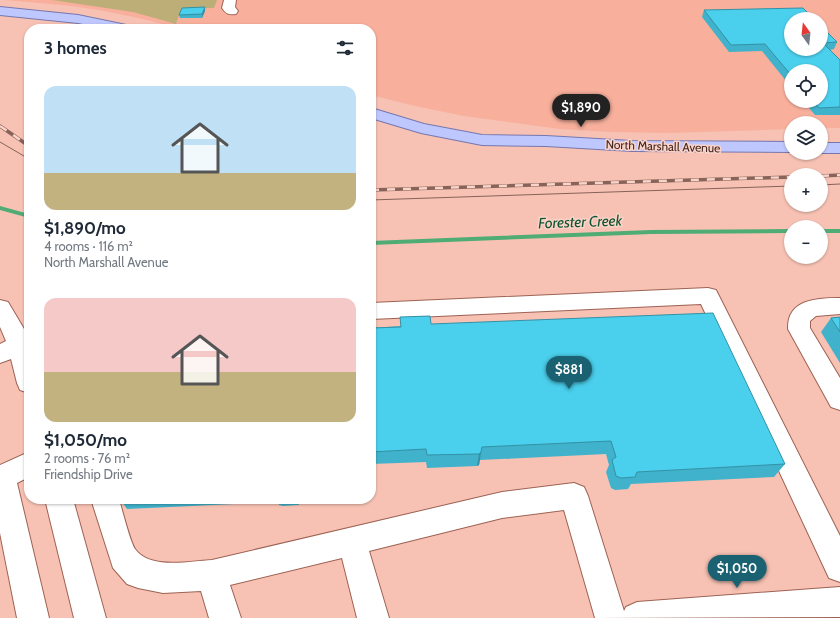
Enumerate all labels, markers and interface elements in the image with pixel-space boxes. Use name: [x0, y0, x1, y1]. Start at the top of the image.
north arrow: [784, 12, 828, 56]
map controls: [784, 12, 828, 264]
icon: filters: [334, 37, 356, 59]
text: 3 homes: [44, 38, 107, 58]
button: locate: [784, 64, 828, 108]
pin: $1,890: [548, 94, 614, 128]
text: $1,890: [561, 99, 601, 115]
icon: home: [164, 112, 236, 184]
button: layers: [784, 116, 828, 160]
street label: North Marshall Avenue: [605, 137, 721, 155]
button: +: [784, 168, 828, 212]
water label: Forester Creek: [538, 212, 623, 232]
text: $1,890/mo: [44, 218, 126, 238]
button: −: [784, 220, 828, 264]
text: 4 rooms · 116 m²: [44, 238, 133, 254]
text: North Marshall Avenue: [44, 254, 168, 270]
icon: home: [164, 324, 236, 396]
pin: $881: [545, 356, 593, 390]
text: $881: [555, 361, 583, 377]
text: $1,050/mo: [44, 430, 127, 450]
text: 2 rooms · 76 m²: [44, 450, 130, 466]
text: Friendship Drive: [44, 466, 133, 482]
pin: $1,050: [704, 555, 770, 589]
text: $1,050: [717, 560, 757, 576]

